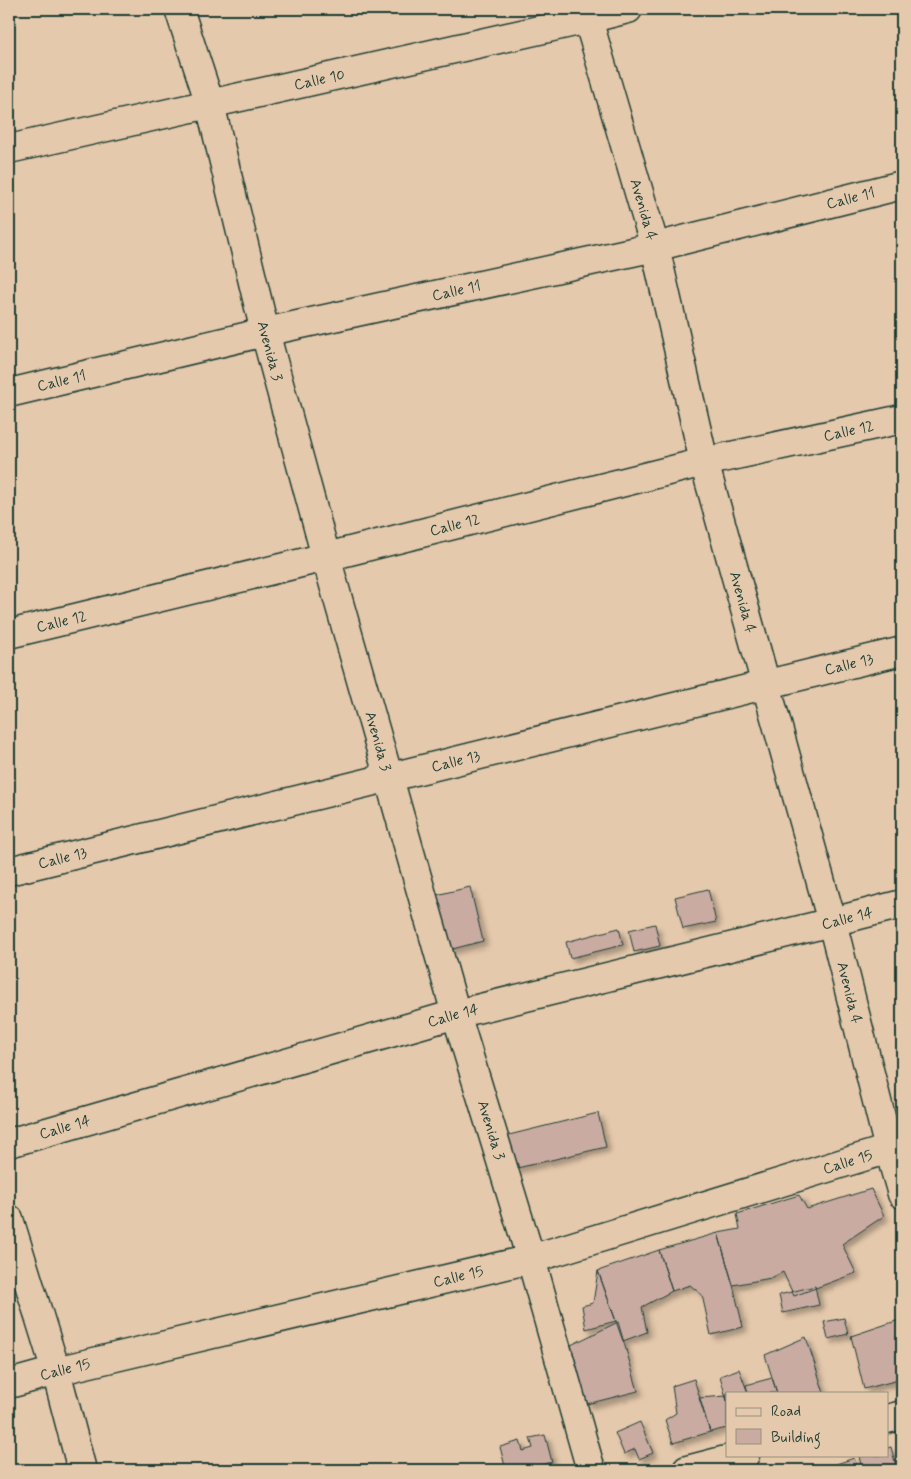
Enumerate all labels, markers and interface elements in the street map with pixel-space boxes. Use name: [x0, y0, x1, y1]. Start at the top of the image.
street label: Calle 10: [292, 65, 347, 96]
street label: Avenida 4: [625, 177, 662, 243]
street label: Calle 11: [824, 183, 877, 215]
street label: Calle 11: [430, 276, 483, 306]
street label: Avenida 3: [252, 319, 287, 383]
street label: Calle 11: [35, 366, 88, 397]
street label: Calle 12: [822, 416, 876, 447]
street label: Calle 12: [428, 510, 482, 542]
street label: Avenida 4: [724, 569, 760, 636]
street label: Calle 12: [35, 606, 89, 638]
street label: Calle 13: [823, 649, 876, 681]
street label: Avenida 3: [359, 709, 395, 774]
street label: Calle 13: [429, 746, 482, 778]
street label: Calle 13: [36, 843, 89, 874]
street label: Calle 14: [820, 903, 875, 935]
street label: Avenida 4: [831, 960, 866, 1026]
street label: Calle 14: [425, 1000, 481, 1033]
street label: Avenida 3: [472, 1098, 509, 1163]
street label: Calle 14: [37, 1111, 93, 1145]
street label: Calle 15: [821, 1146, 875, 1180]
street label: Calle 15: [431, 1262, 486, 1293]
street label: Calle 15: [38, 1354, 92, 1386]
legend: [726, 1392, 888, 1456]
text: Road: [771, 1402, 801, 1422]
text: Building: [771, 1428, 821, 1449]

